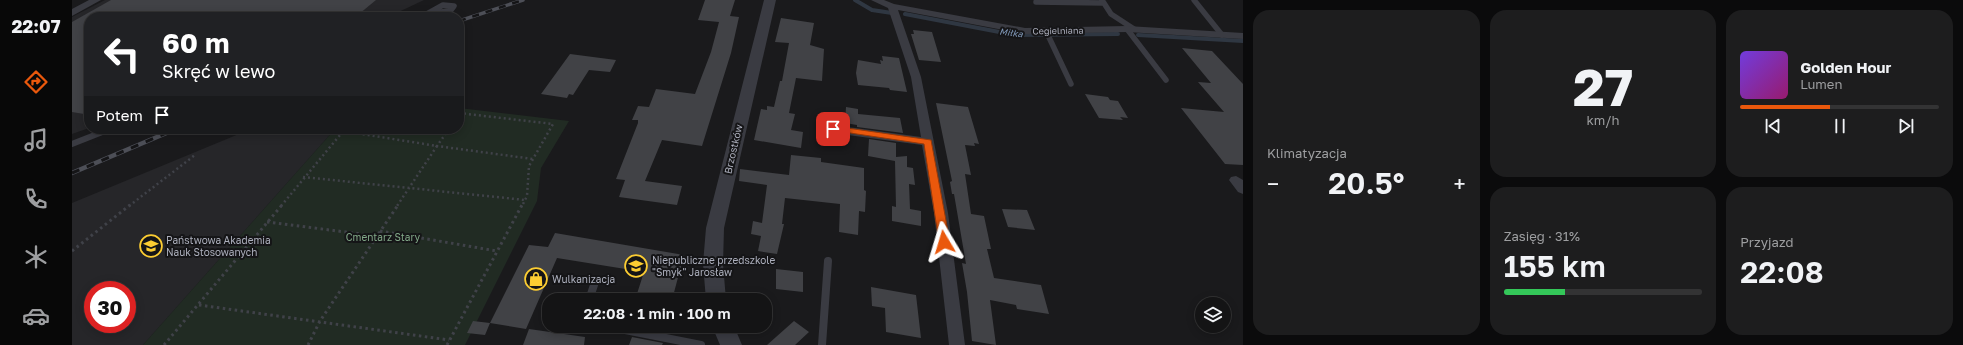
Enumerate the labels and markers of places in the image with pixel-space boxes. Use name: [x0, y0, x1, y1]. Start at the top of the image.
pin: [816, 112, 850, 146]
school or university icon: Państwowa Akademia Nauk Stosowanych: [138, 233, 164, 259]
place label: Państwowa Akademia Nauk Stosowanych: [166, 234, 271, 258]
school or university icon: Niepubliczne przedszkole "Smyk" Jarosław: [623, 253, 649, 279]
place label: Niepubliczne przedszkole "Smyk" Jarosław: [652, 254, 775, 278]
shop icon: Wulkanizacja: [523, 266, 549, 292]
place label: Wulkanizacja: [552, 273, 615, 285]

